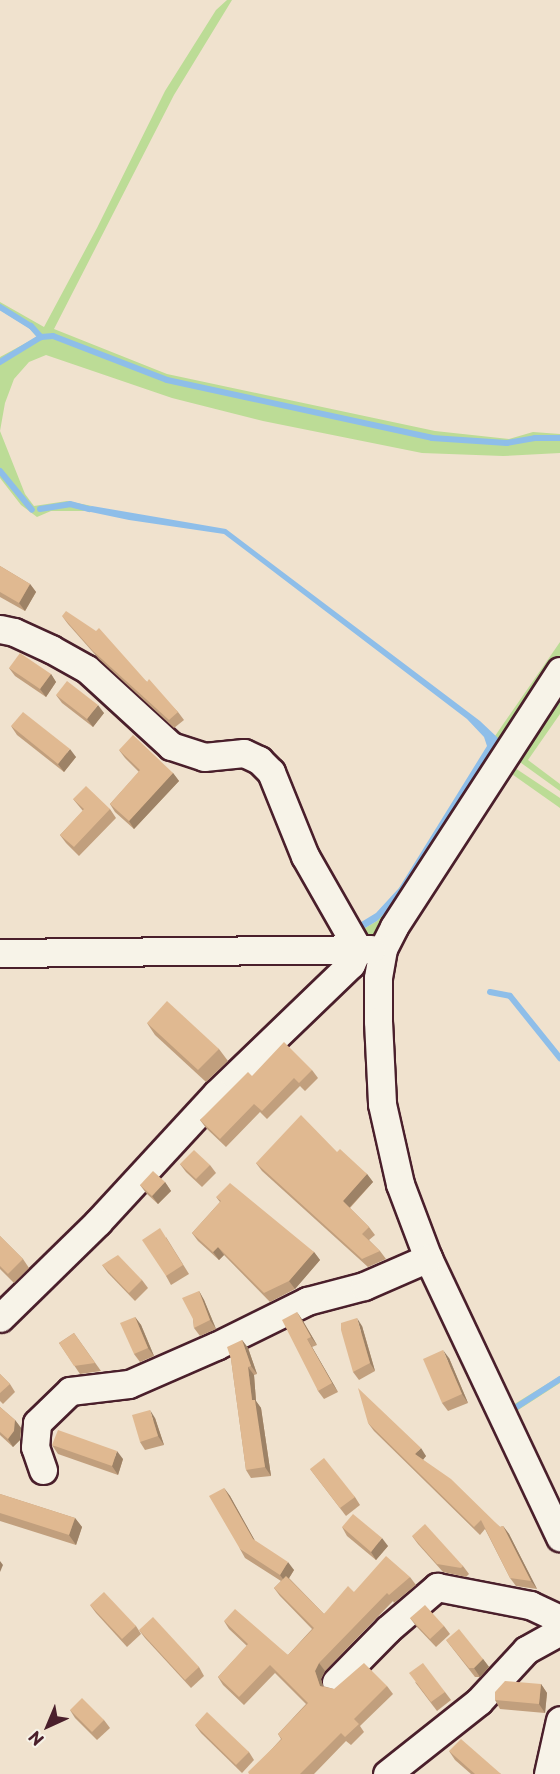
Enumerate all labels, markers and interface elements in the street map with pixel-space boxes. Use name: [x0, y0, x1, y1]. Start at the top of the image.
north arrow: [18, 1696, 78, 1756]
text: N: [23, 1726, 48, 1752]

